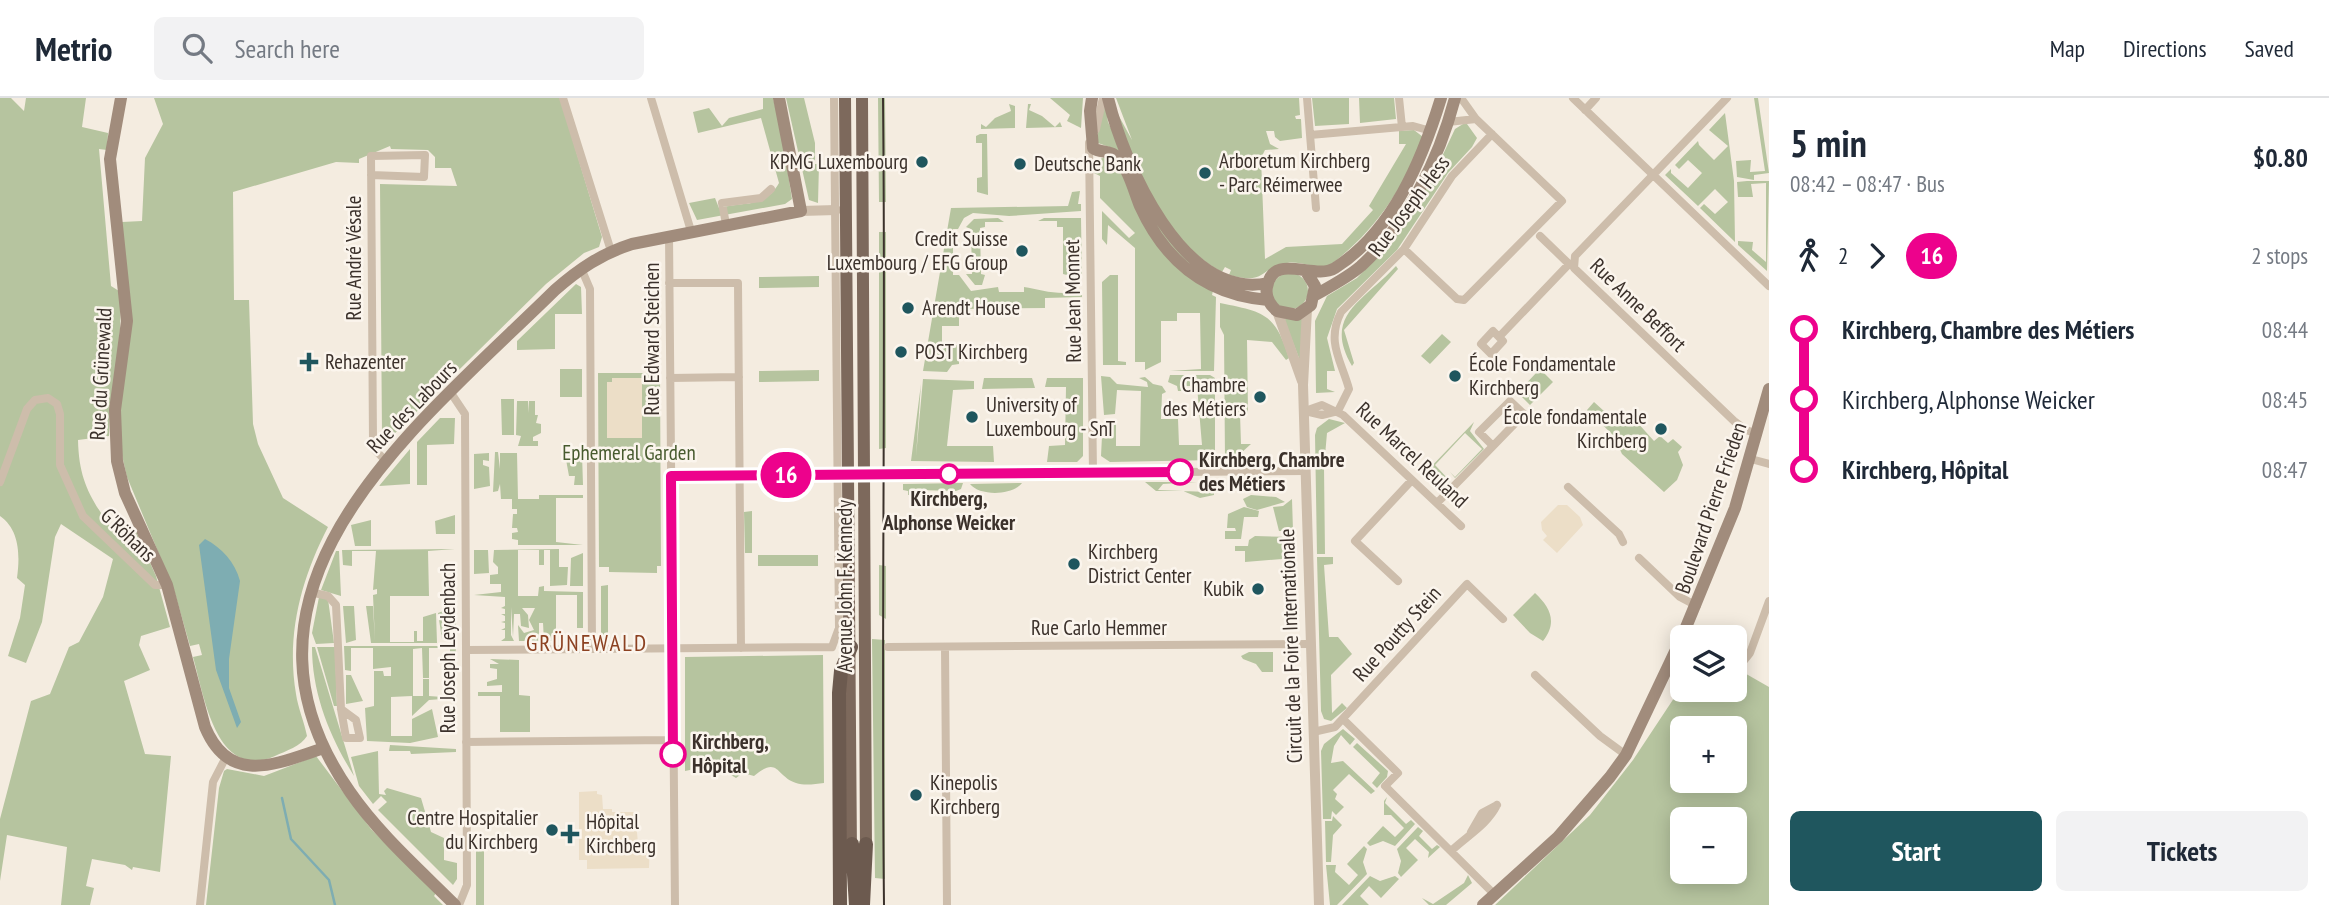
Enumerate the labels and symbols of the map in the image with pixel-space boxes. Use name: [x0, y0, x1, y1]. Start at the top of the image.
place label: Arboretum Kirchberg - Parc Réimerwee: [1219, 147, 1370, 198]
place label: KPMG Luxembourg: [770, 148, 908, 175]
place label: Deutsche Bank: [1034, 150, 1141, 177]
street label: Rue Joseph Hess: [1362, 150, 1455, 261]
marker: KPMG Luxembourg: [914, 154, 930, 170]
marker: Deutsche Bank: [1012, 156, 1028, 172]
marker: Arboretum Kirchberg - Parc Réimerwee: [1197, 165, 1213, 181]
street label: Rue André Vésale: [340, 196, 367, 320]
place label: Credit Suisse Luxembourg / EFG Group: [827, 225, 1008, 276]
street label: Rue Jean Monnet: [1058, 239, 1087, 363]
marker: Credit Suisse Luxembourg / EFG Group: [1014, 243, 1030, 259]
street label: Rue Anne Beffort: [1585, 252, 1692, 357]
street label: Rue Edward Steichen: [638, 263, 665, 415]
place label: Arendt House: [922, 294, 1020, 321]
marker: Arendt House: [900, 300, 916, 316]
street label: Rue du Grünewald: [84, 307, 117, 441]
place label: POST Kirchberg: [915, 338, 1028, 365]
marker: POST Kirchberg: [893, 344, 909, 360]
place label: Rehazenter: [325, 348, 406, 375]
place label: École Fondamentale Kirchberg: [1469, 350, 1616, 401]
marker: Rehazenter: [299, 352, 319, 372]
street label: Rue des Labours: [361, 355, 463, 459]
marker: École Fondamentale Kirchberg: [1447, 368, 1463, 384]
place label: Chambre des Métiers: [1163, 371, 1246, 422]
marker: Chambre des Métiers: [1252, 389, 1268, 405]
place label: University of Luxembourg - SnT: [986, 391, 1116, 442]
street label: Rue Marcel Reuland: [1351, 396, 1474, 513]
place label: École fondamentale Kirchberg: [1503, 403, 1647, 454]
marker: University of Luxembourg - SnT: [964, 409, 980, 425]
street label: Boulevard Pierre Frieden: [1669, 419, 1752, 597]
marker: École fondamentale Kirchberg: [1653, 421, 1669, 437]
park label: Ephemeral Garden: [562, 439, 696, 466]
place label: Kirchberg, Chambre des Métiers: [1199, 446, 1345, 497]
line badge: 16: [754, 452, 818, 498]
marker: Kirchberg, Chambre des Métiers: [1167, 459, 1193, 485]
marker: Kirchberg, Alphonse Weicker: [939, 464, 959, 484]
place label: Kirchberg, Alphonse Weicker: [882, 485, 1016, 536]
street label: Avenue John F. Kennedy: [831, 500, 858, 672]
street label: G'Röhans: [95, 502, 162, 567]
street label: Circuit de la Foire Internationale: [1273, 528, 1308, 764]
place label: Kirchberg District Center: [1088, 538, 1192, 589]
marker: Kirchberg District Center: [1066, 556, 1082, 572]
street label: Rue Joseph Leydenbach: [434, 563, 461, 733]
place label: Kubik: [1203, 575, 1244, 602]
street label: Rue Poutty Stein: [1347, 580, 1447, 687]
marker: Kubik: [1250, 581, 1266, 597]
street label: Rue Carlo Hemmer: [1031, 614, 1167, 641]
district label: GRÜNEWALD: [526, 628, 648, 657]
place label: Kirchberg, Hôpital: [692, 728, 769, 779]
marker: Kirchberg, Hôpital: [660, 741, 686, 767]
place label: Kinepolis Kirchberg: [930, 769, 1000, 820]
marker: Kinepolis Kirchberg: [908, 787, 924, 803]
place label: Centre Hospitalier du Kirchberg: [407, 804, 538, 855]
place label: Hôpital Kirchberg: [586, 808, 656, 859]
marker: Centre Hospitalier du Kirchberg: [544, 822, 560, 838]
marker: Hôpital Kirchberg: [560, 824, 580, 844]

